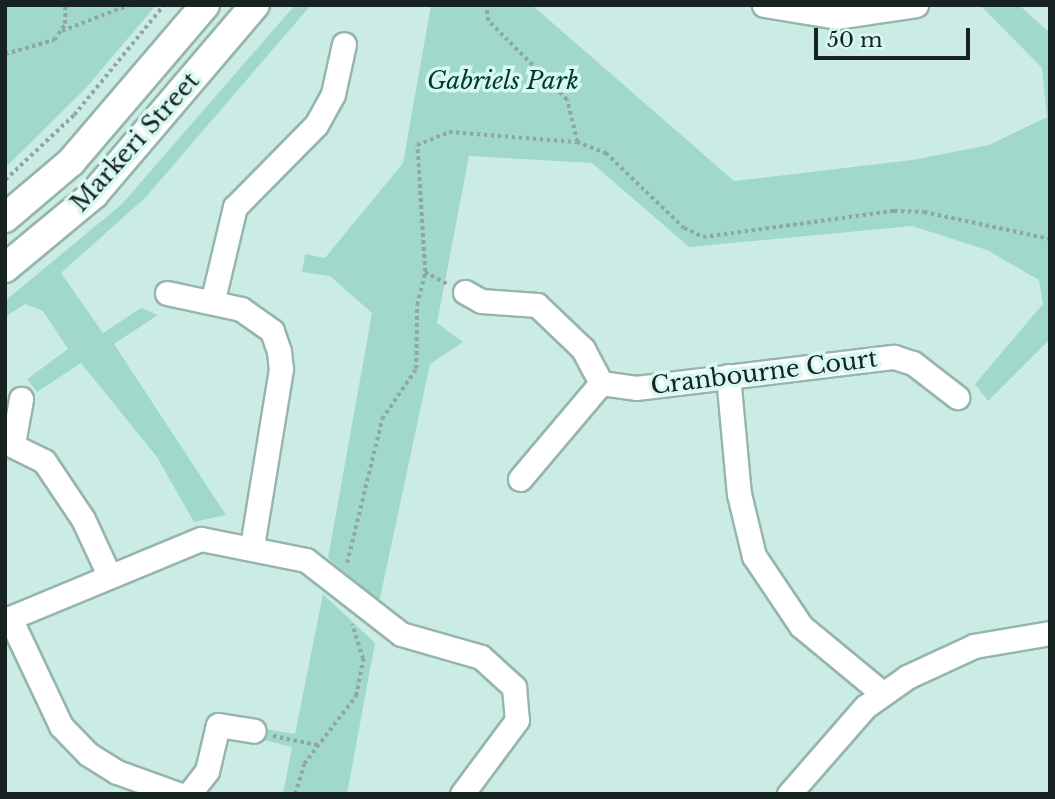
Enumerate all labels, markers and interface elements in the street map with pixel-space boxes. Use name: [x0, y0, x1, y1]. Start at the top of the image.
scale bar: [817, 14, 973, 58]
text: 50 m: [827, 27, 882, 53]
street label: Markeri Street: [65, 66, 205, 218]
park label: Gabriels Park: [427, 67, 579, 95]
street label: Cranbourne Court: [649, 344, 879, 400]

